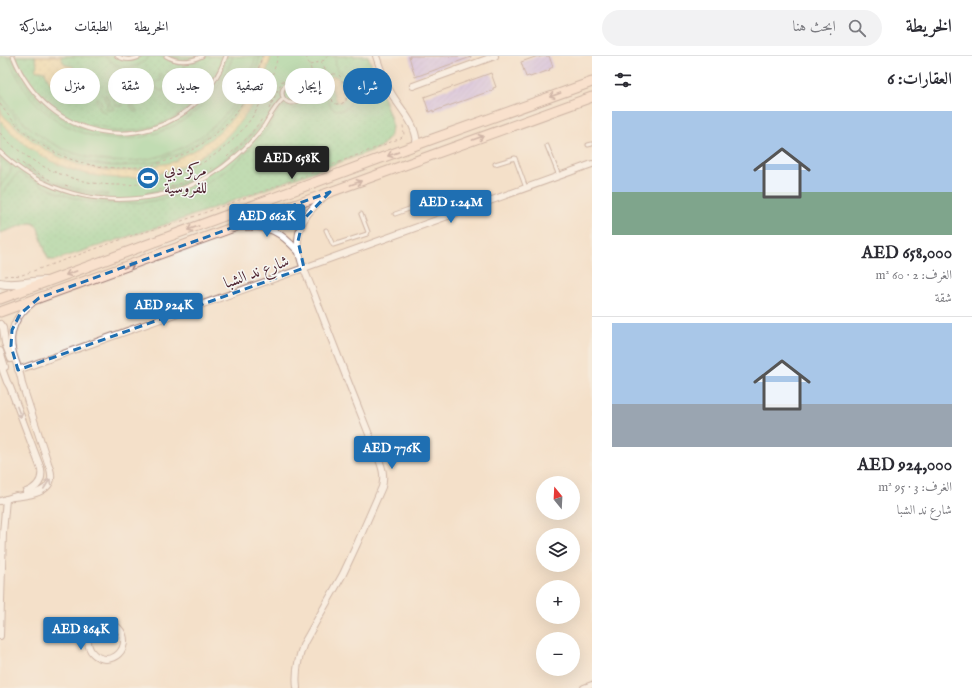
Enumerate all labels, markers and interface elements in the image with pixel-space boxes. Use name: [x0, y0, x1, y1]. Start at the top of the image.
search box: [602, 10, 882, 46]
text: الخريطة: [906, 15, 952, 39]
text: ابحث هنا: [792, 17, 836, 36]
icon: search: [846, 17, 868, 39]
text: مشاركة: [20, 18, 52, 36]
text: الطبقات: [74, 18, 112, 36]
text: الخريطة: [134, 18, 168, 36]
chip: منزل: [50, 68, 100, 104]
chip: شقة: [108, 68, 154, 104]
chip: جديد: [162, 68, 214, 104]
chip: تصفية: [222, 68, 277, 104]
chip: إيجار: [285, 68, 335, 104]
chip: شراء: [343, 68, 392, 104]
icon: filters: [612, 69, 634, 91]
text: العقارات: 6: [887, 69, 952, 90]
one-way arrow: [550, 92, 562, 100]
one-way arrow: [472, 134, 485, 141]
icon: home: [746, 137, 818, 209]
pin: AED 658K: [251, 146, 333, 180]
text: AED 658K: [264, 150, 320, 167]
one-way arrow: [388, 150, 400, 158]
place label: مركز دبي للفروسية: [164, 161, 207, 199]
sports icon: مركز دبي للفروسية: [135, 165, 161, 191]
one-way arrow: [350, 178, 362, 186]
pin: AED 1.24M: [405, 190, 497, 224]
text: AED 1.24M: [419, 194, 483, 211]
pin: AED 662K: [226, 204, 308, 238]
text: AED 662K: [238, 208, 296, 225]
one-way arrow: [187, 224, 199, 232]
text: AED 658,000: [862, 243, 952, 264]
street label: شارع ند الشبا: [221, 252, 293, 296]
one-way arrow: [122, 261, 134, 269]
text: الغرف: 2 · 60 m²: [876, 267, 952, 284]
one-way arrow: [65, 269, 77, 277]
text: شقة: [935, 290, 952, 307]
pin: AED 924K: [123, 293, 205, 327]
text: AED 924K: [135, 297, 193, 314]
one-way arrow: [13, 315, 21, 327]
icon: home: [746, 349, 818, 421]
one-way arrow: [15, 406, 23, 418]
pin: AED 776K: [351, 436, 433, 470]
text: AED 776K: [363, 440, 421, 457]
text: AED 924,000: [858, 455, 952, 476]
north arrow: [536, 476, 580, 520]
map controls: [536, 476, 580, 676]
one-way arrow: [43, 478, 51, 489]
text: الغرف: 3 · 95 m²: [878, 479, 952, 496]
text: شارع ند الشبا: [897, 502, 952, 519]
button: layers: [536, 528, 580, 572]
button: +: [536, 580, 580, 624]
pin: AED 864K: [40, 617, 122, 651]
text: AED 864K: [52, 621, 110, 638]
button: −: [536, 632, 580, 676]

